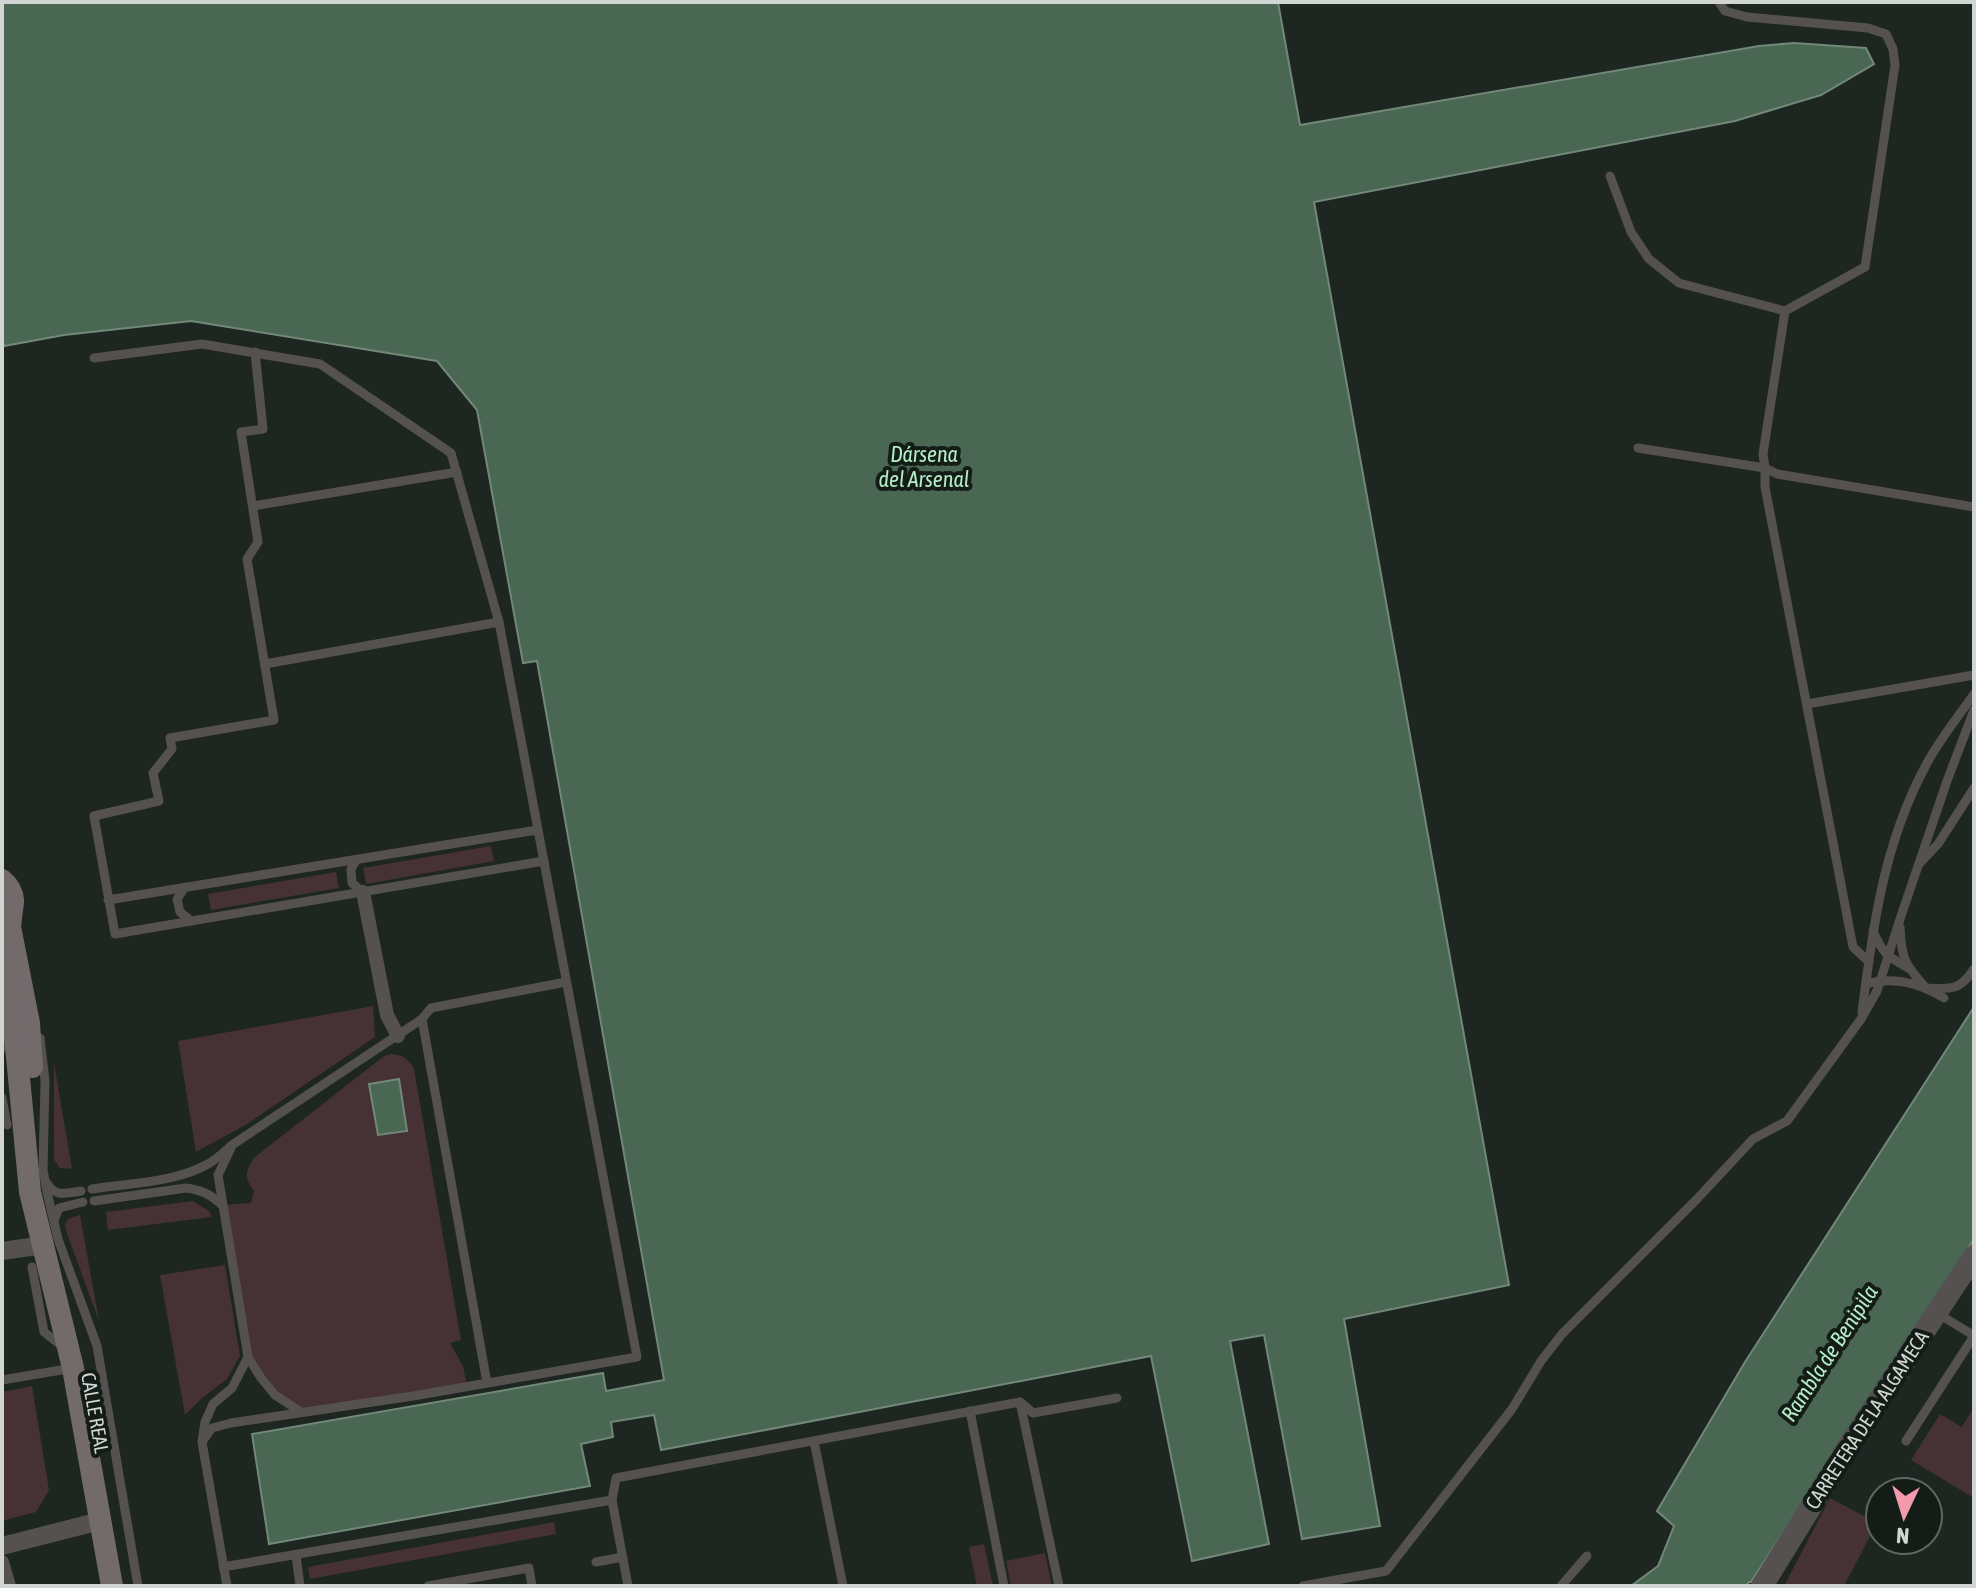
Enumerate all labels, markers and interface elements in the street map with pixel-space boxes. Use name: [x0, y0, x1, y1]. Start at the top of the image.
water label: Dársena del Arsenal: [878, 441, 970, 492]
water label: Rambla de Benipila: [1775, 1280, 1883, 1426]
street label: CARRETERA DE LA ALGAMECA: [1800, 1326, 1933, 1513]
street label: CALLE REAL: [77, 1371, 114, 1455]
north arrow: [1864, 1476, 1944, 1556]
text: N: [1895, 1523, 1910, 1549]

